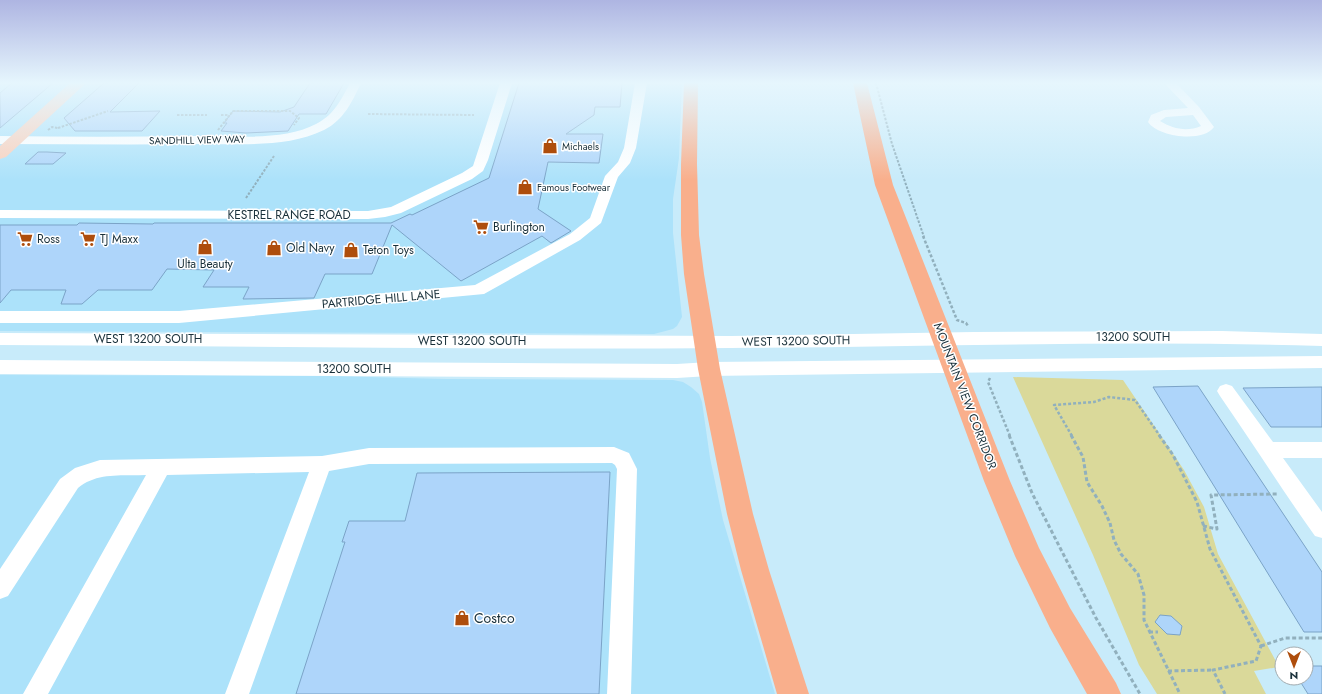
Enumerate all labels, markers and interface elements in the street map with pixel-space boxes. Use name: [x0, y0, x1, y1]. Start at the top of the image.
street label: SANDHILL VIEW WAY: [149, 132, 246, 148]
shop icon: Michaels: [541, 137, 559, 155]
place label: Michaels: [562, 139, 599, 154]
shop icon: Famous Footwear: [516, 178, 534, 196]
place label: Famous Footwear: [537, 180, 611, 195]
street label: KESTREL RANGE ROAD: [227, 206, 351, 224]
supermarket icon: Burlington: [472, 218, 490, 236]
place label: Burlington: [493, 218, 545, 236]
supermarket icon: Ross: [16, 230, 34, 248]
place label: Ross: [37, 230, 60, 248]
supermarket icon: TJ Maxx: [79, 230, 97, 248]
place label: TJ Maxx: [100, 230, 139, 248]
shop icon: Ulta Beauty: [196, 238, 214, 256]
shop icon: Old Navy: [265, 239, 283, 257]
place label: Old Navy: [286, 239, 335, 257]
shop icon: Teton Toys: [342, 241, 360, 259]
place label: Teton Toys: [363, 241, 414, 259]
place label: Ulta Beauty: [177, 255, 234, 273]
street label: PARTRIDGE HILL LANE: [321, 285, 441, 313]
street label: MOUNTAIN VIEW CORRIDOR: [929, 320, 1001, 472]
street label: 13200 SOUTH: [1096, 328, 1170, 346]
street label: WEST 13200 SOUTH: [94, 330, 202, 348]
street label: WEST 13200 SOUTH: [741, 331, 851, 351]
street label: WEST 13200 SOUTH: [418, 332, 526, 350]
street label: 13200 SOUTH: [317, 360, 391, 378]
place label: Costco: [474, 608, 515, 628]
shop icon: Costco: [453, 609, 471, 627]
north arrow: [1274, 646, 1314, 686]
text: N: [1290, 668, 1298, 684]

